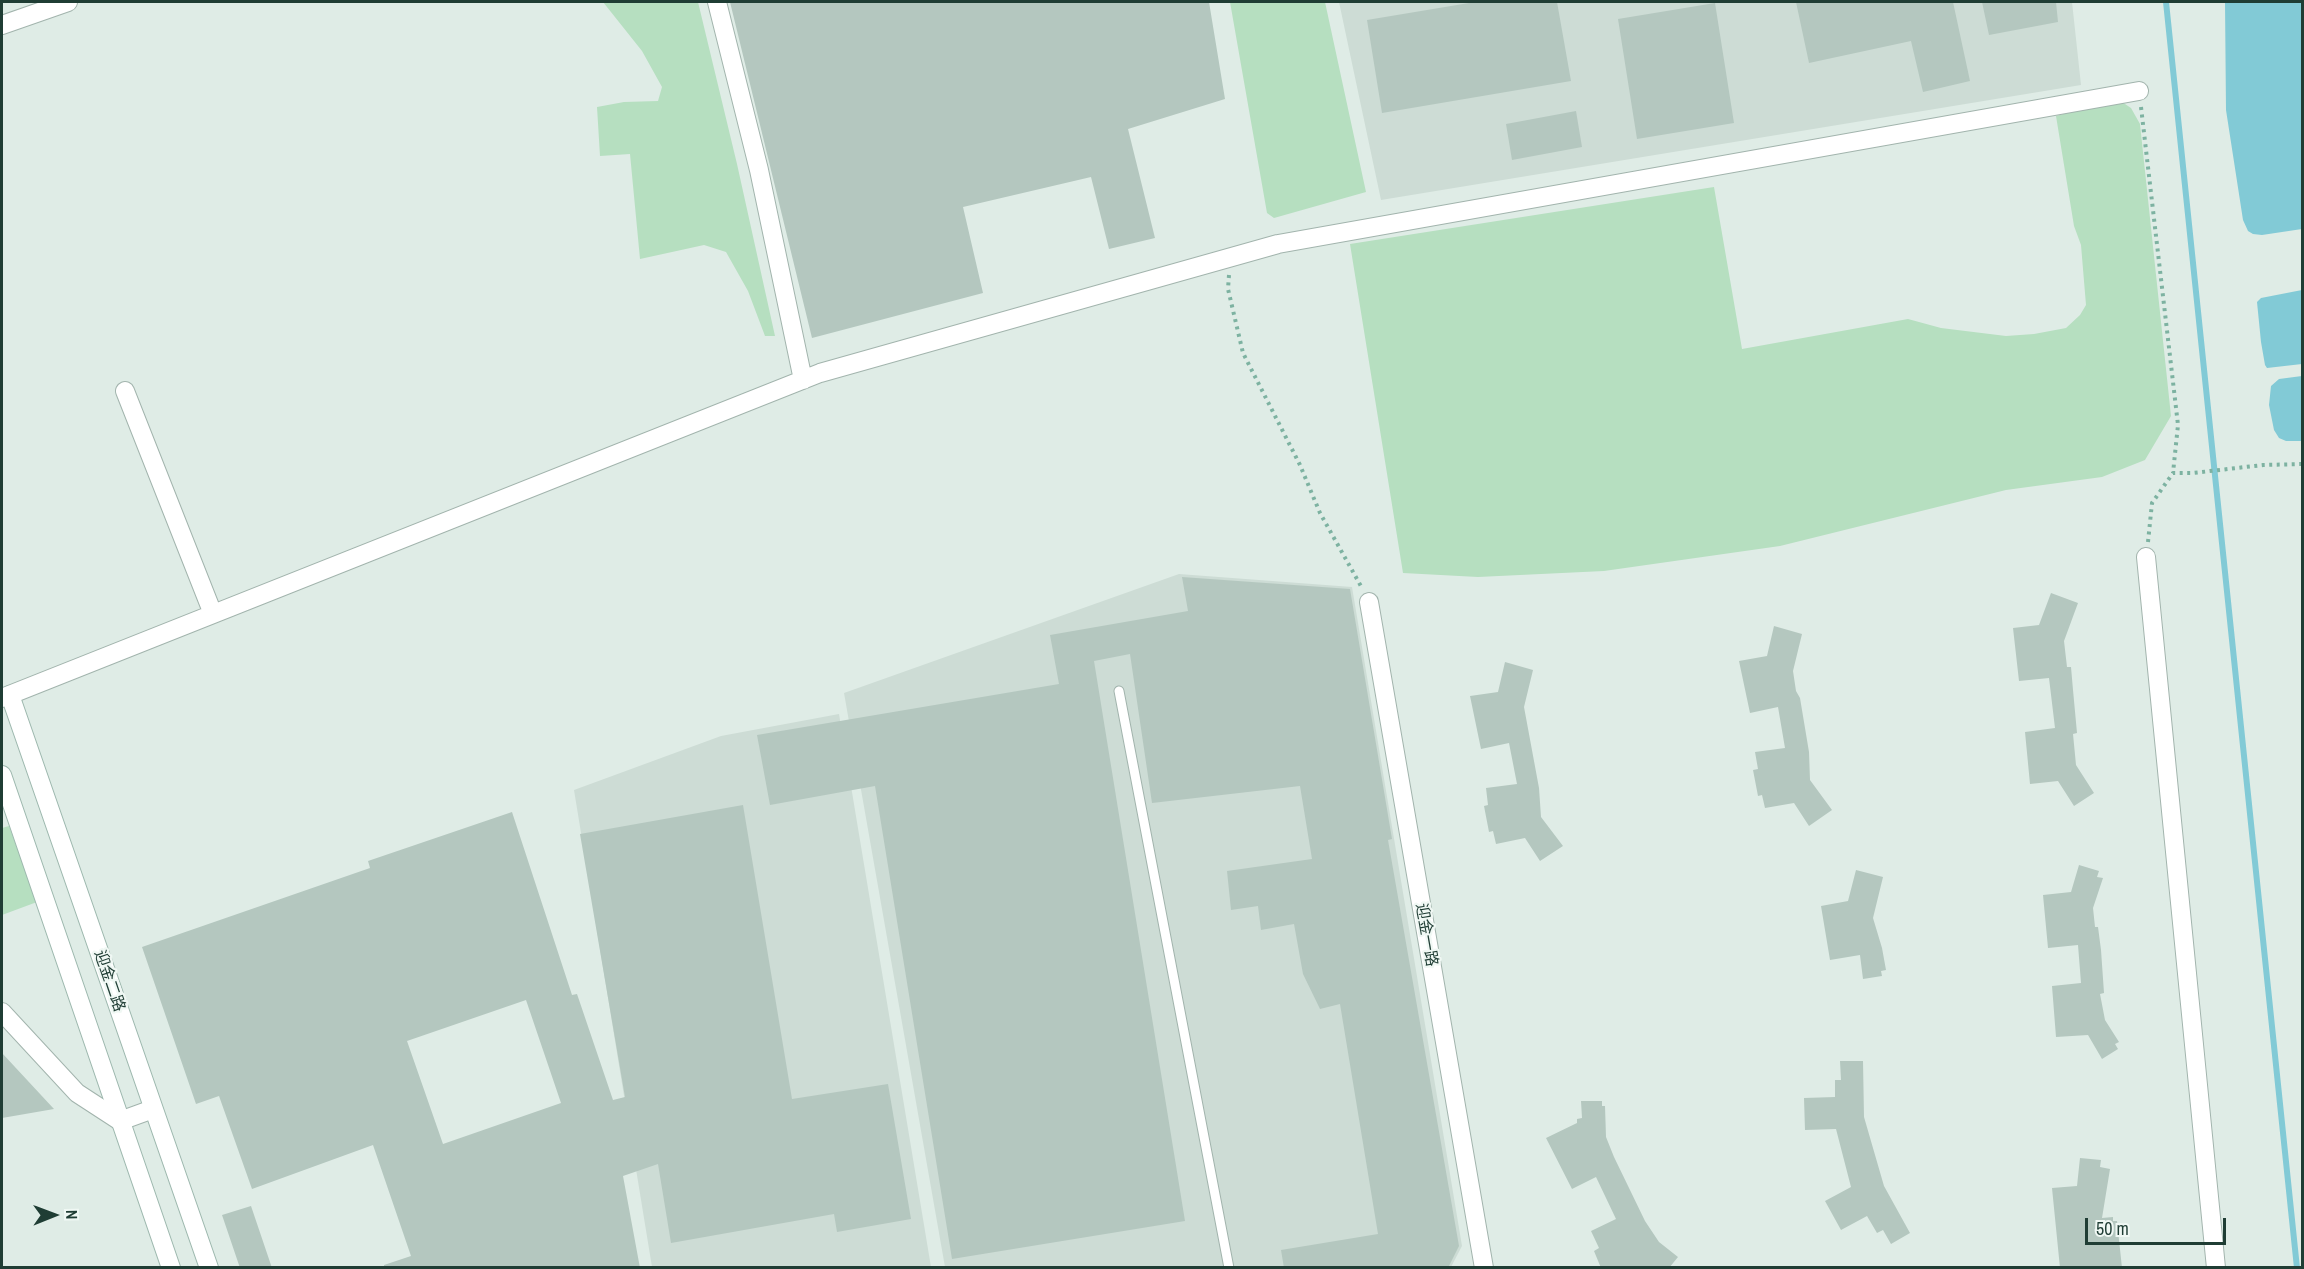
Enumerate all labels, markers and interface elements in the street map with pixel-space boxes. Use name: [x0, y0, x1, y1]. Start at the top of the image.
street label: 迎金一路: [1411, 902, 1441, 968]
street label: 迎金二路: [90, 948, 128, 1014]
north arrow: [24, 1185, 84, 1245]
scale bar: [2088, 1206, 2229, 1244]
text: N: [61, 1210, 83, 1220]
text: 50 m: [2096, 1216, 2129, 1241]

